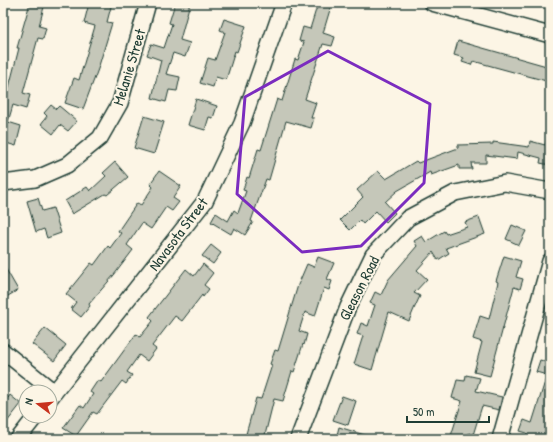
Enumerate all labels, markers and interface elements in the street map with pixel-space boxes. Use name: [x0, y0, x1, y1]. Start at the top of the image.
street label: Melanie Street: [107, 25, 151, 108]
street label: Navasota Street: [143, 192, 213, 275]
street label: Gleason Road: [334, 252, 384, 324]
north arrow: [18, 384, 58, 424]
text: N: [21, 396, 36, 406]
scale bar: [407, 398, 489, 424]
text: 50 m: [413, 403, 434, 420]

